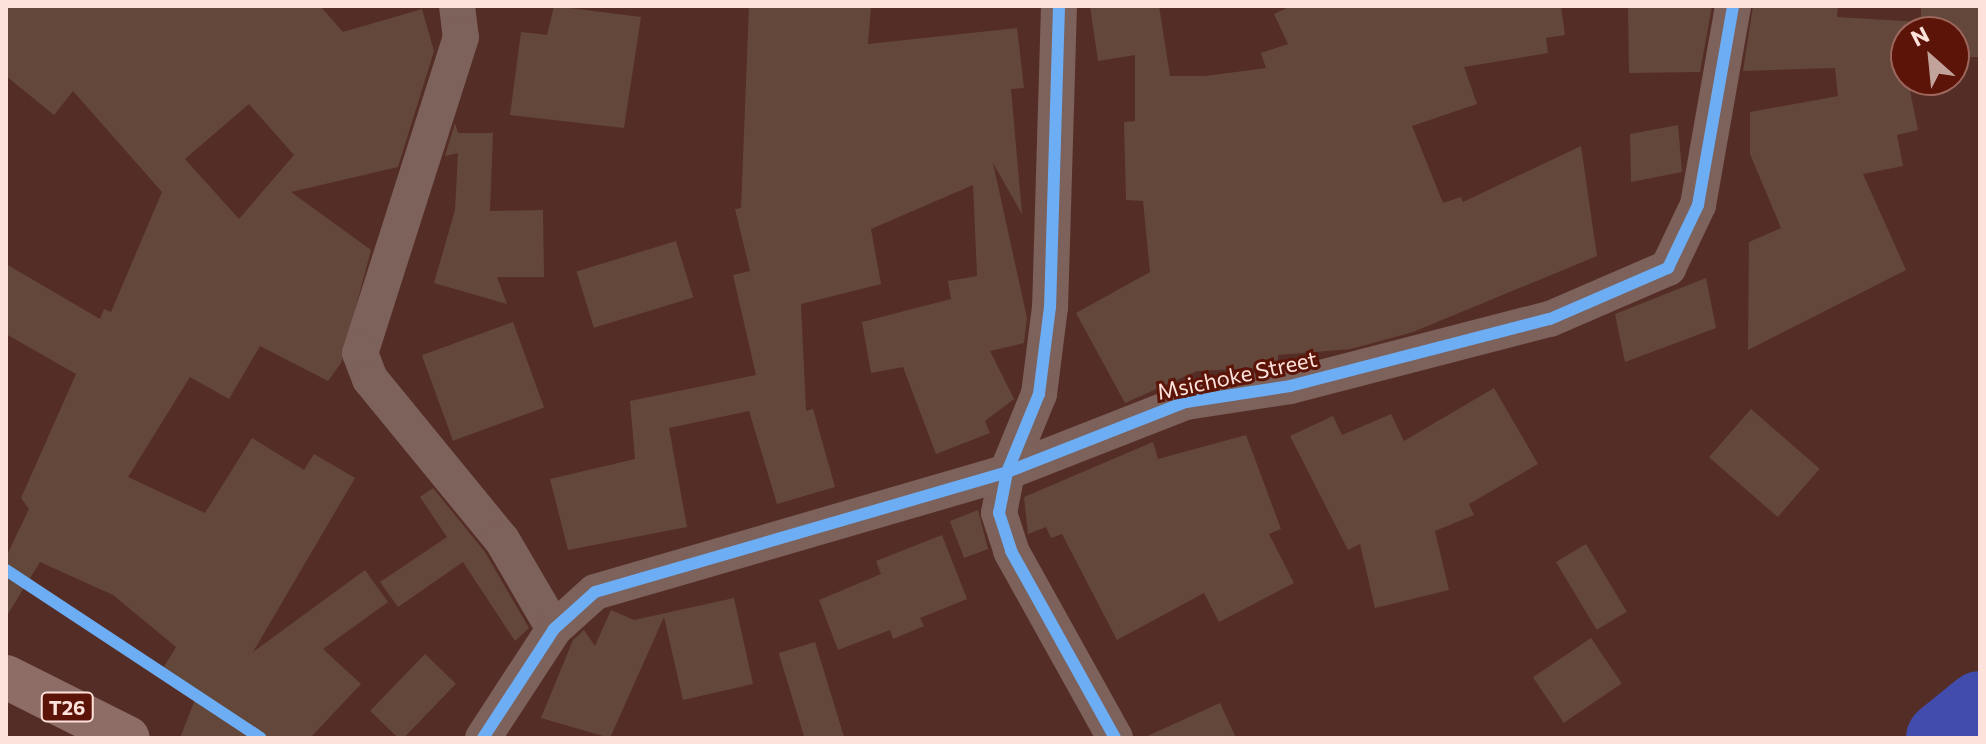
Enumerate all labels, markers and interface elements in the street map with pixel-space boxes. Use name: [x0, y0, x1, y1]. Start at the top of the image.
north arrow: [1890, 16, 1970, 96]
text: N: [1906, 20, 1933, 52]
street label: Msichoke Street: [1155, 345, 1319, 405]
road number: T26: [39, 691, 95, 723]

